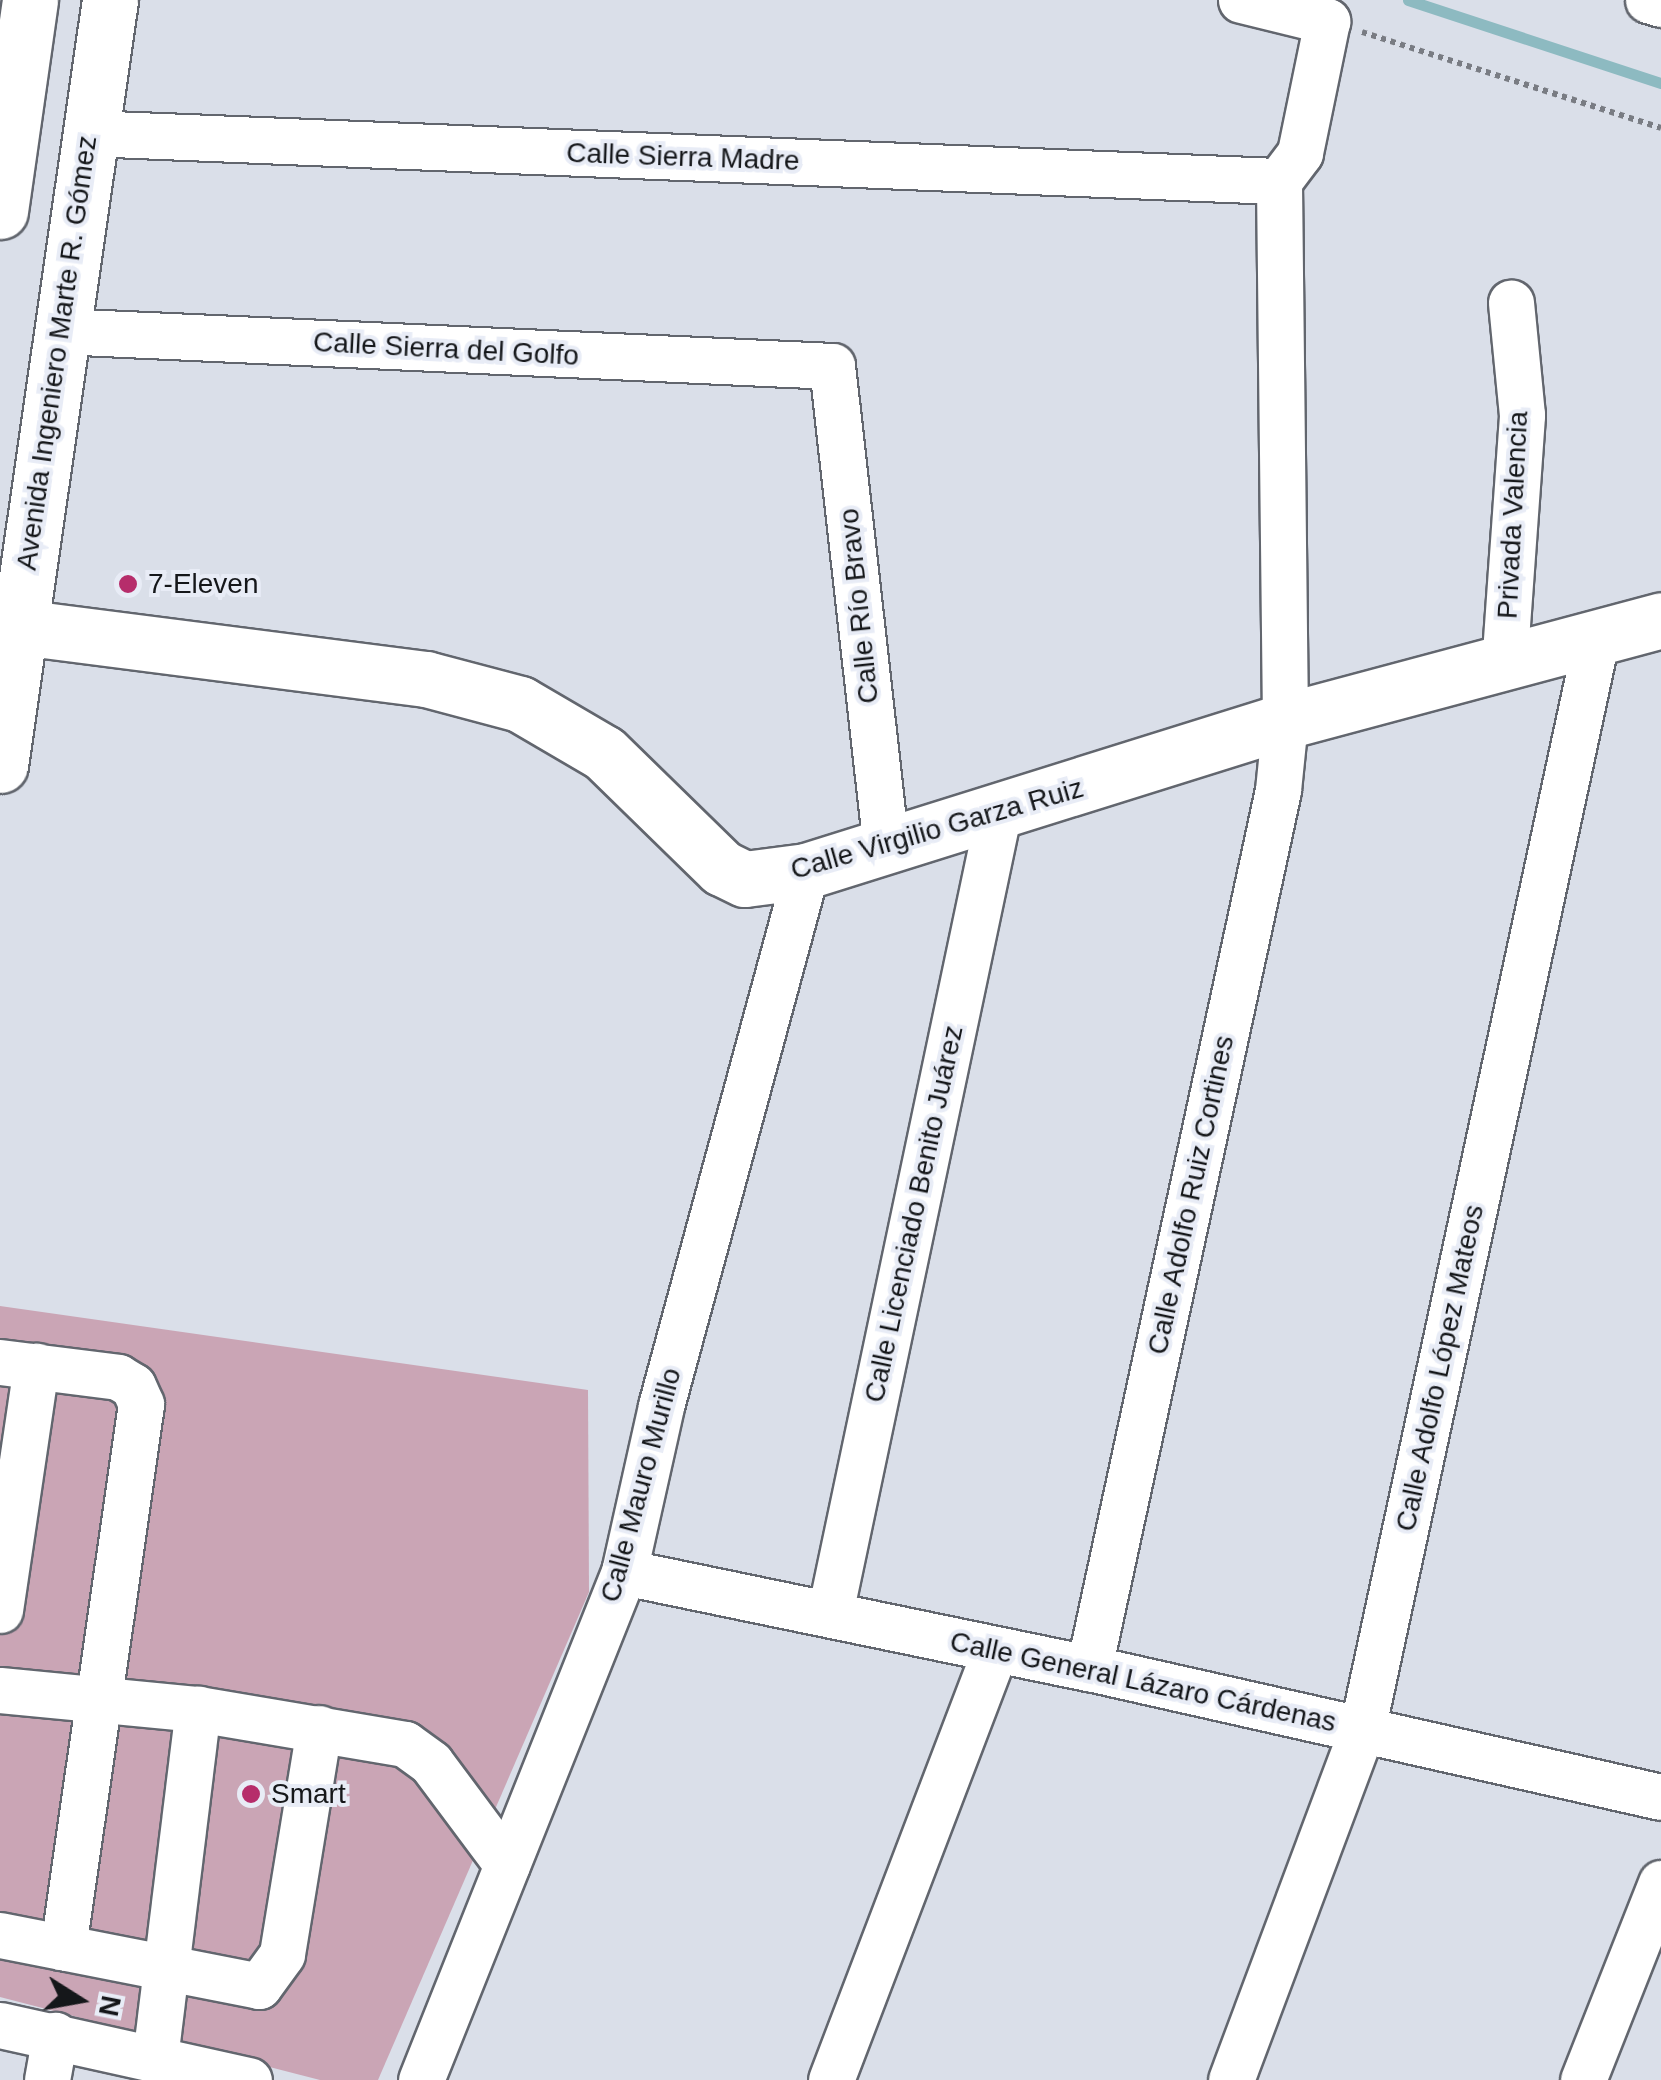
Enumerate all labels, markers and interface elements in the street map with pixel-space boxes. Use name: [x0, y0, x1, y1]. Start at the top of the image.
street label: Avenida Ingeniero Marte R. Gómez: [10, 134, 104, 572]
street label: Calle Sierra Madre: [566, 136, 800, 178]
street label: Calle Sierra del Golfo: [312, 325, 580, 373]
street label: Privada Valencia: [1491, 410, 1535, 620]
street label: Calle Río Bravo: [832, 507, 886, 705]
place label: 7-Eleven: [148, 567, 259, 601]
marker: 7-Eleven: [117, 573, 139, 595]
street label: Calle Virgilio Garza Ruiz: [787, 771, 1087, 887]
street label: Calle Licenciado Benito Juárez: [858, 1022, 970, 1406]
street label: Calle Adolfo Ruiz Cortines: [1141, 1032, 1241, 1358]
street label: Calle Adolfo López Mateos: [1389, 1201, 1491, 1535]
street label: Calle Mauro Murillo: [594, 1364, 688, 1606]
street label: Calle General Lázaro Cárdenas: [947, 1625, 1339, 1739]
place label: Smart: [271, 1777, 346, 1811]
marker: Smart: [240, 1783, 262, 1805]
north arrow: [30, 1950, 130, 2050]
text: N: [93, 1993, 127, 2019]

